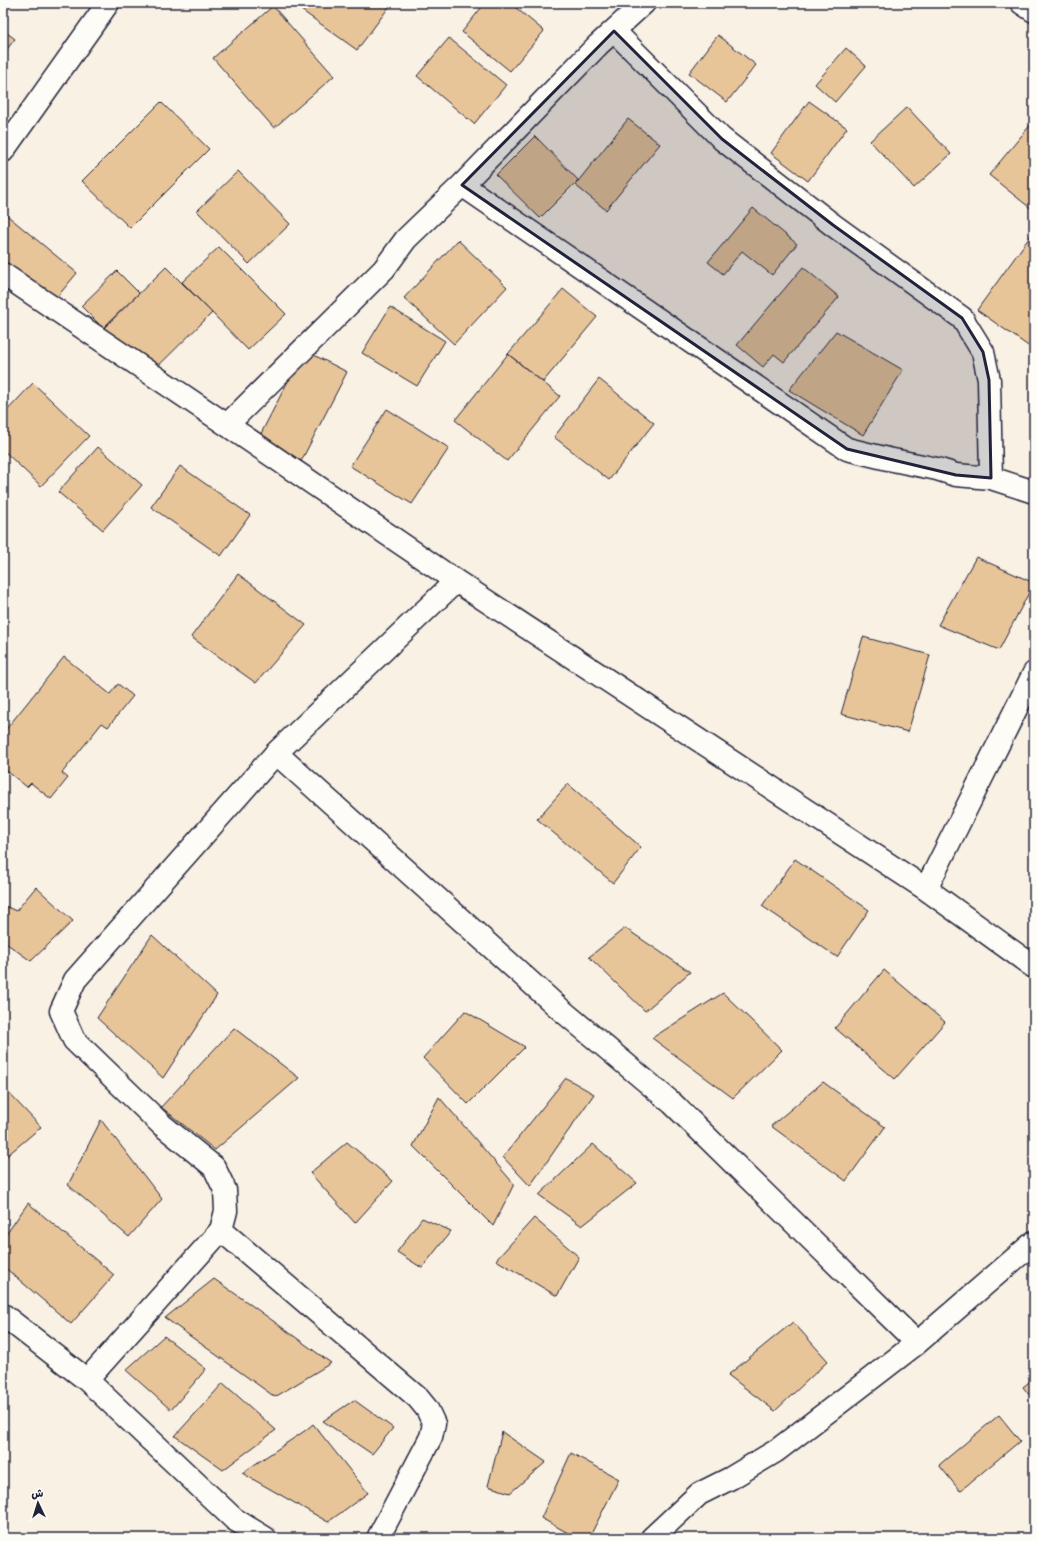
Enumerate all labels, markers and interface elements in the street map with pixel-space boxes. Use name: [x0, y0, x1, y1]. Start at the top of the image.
north arrow: [18, 1483, 58, 1523]
text: ش: [31, 1484, 44, 1503]

